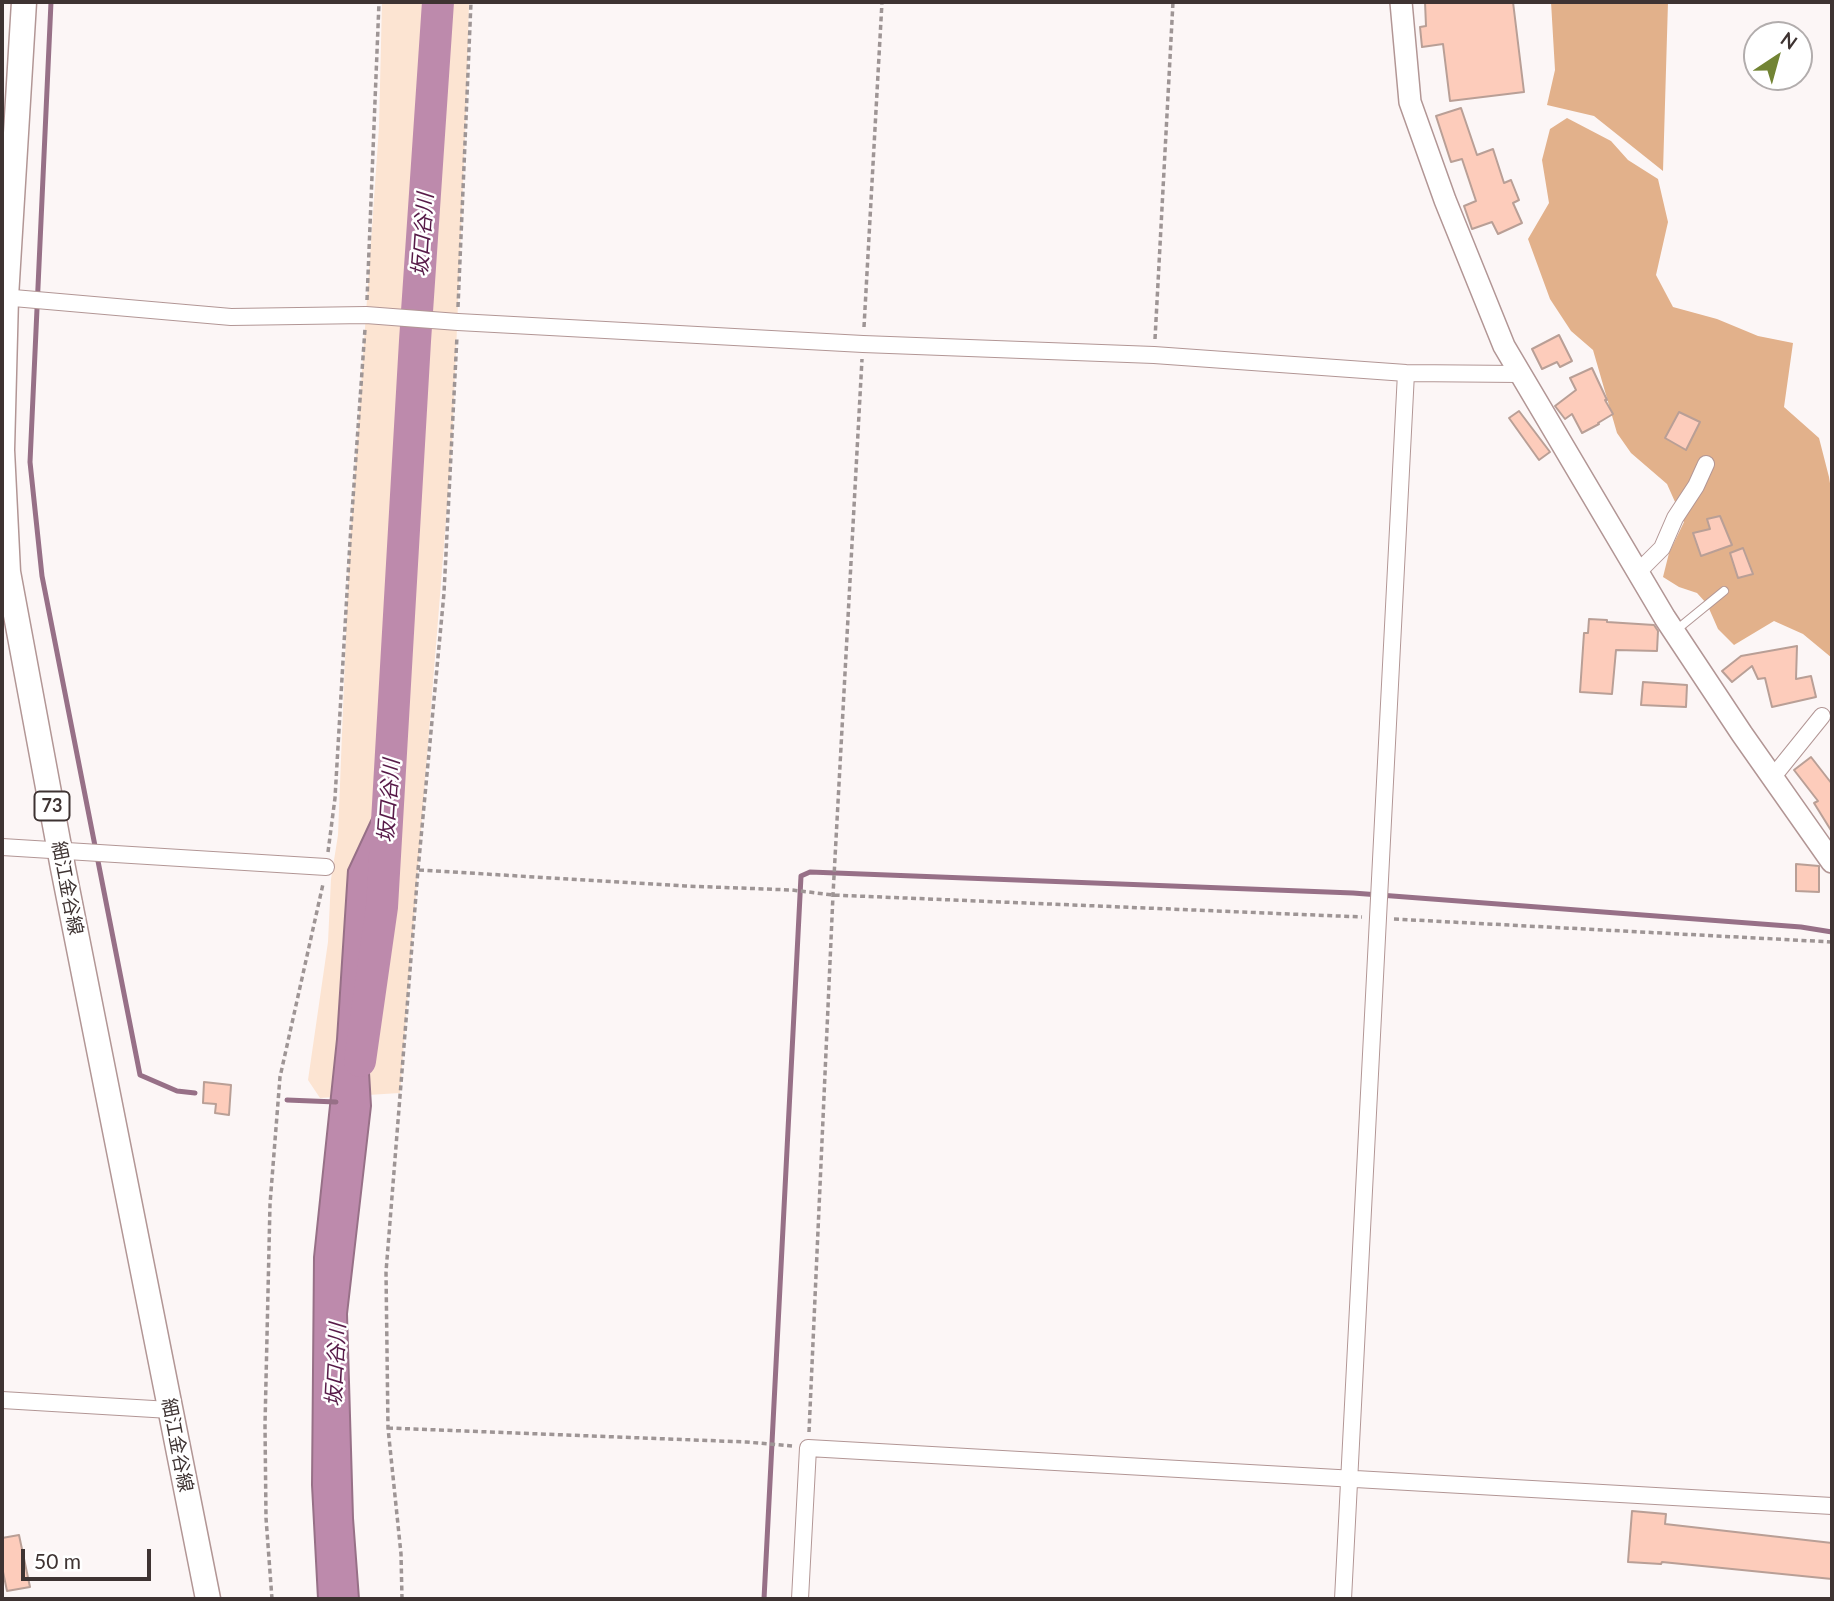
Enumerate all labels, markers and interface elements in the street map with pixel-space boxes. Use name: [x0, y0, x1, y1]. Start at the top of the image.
north arrow: [1743, 21, 1813, 91]
text: N: [1777, 27, 1802, 54]
water label: 坂口谷川: [408, 192, 438, 278]
water label: 坂口谷川: [374, 758, 404, 844]
road number: 73: [34, 792, 70, 820]
street label: 細江金谷線: [47, 839, 87, 937]
water label: 坂口谷川: [321, 1322, 351, 1408]
street label: 細江金谷線: [157, 1396, 197, 1494]
scale bar: [24, 1534, 154, 1578]
text: 50 m: [34, 1548, 81, 1573]

